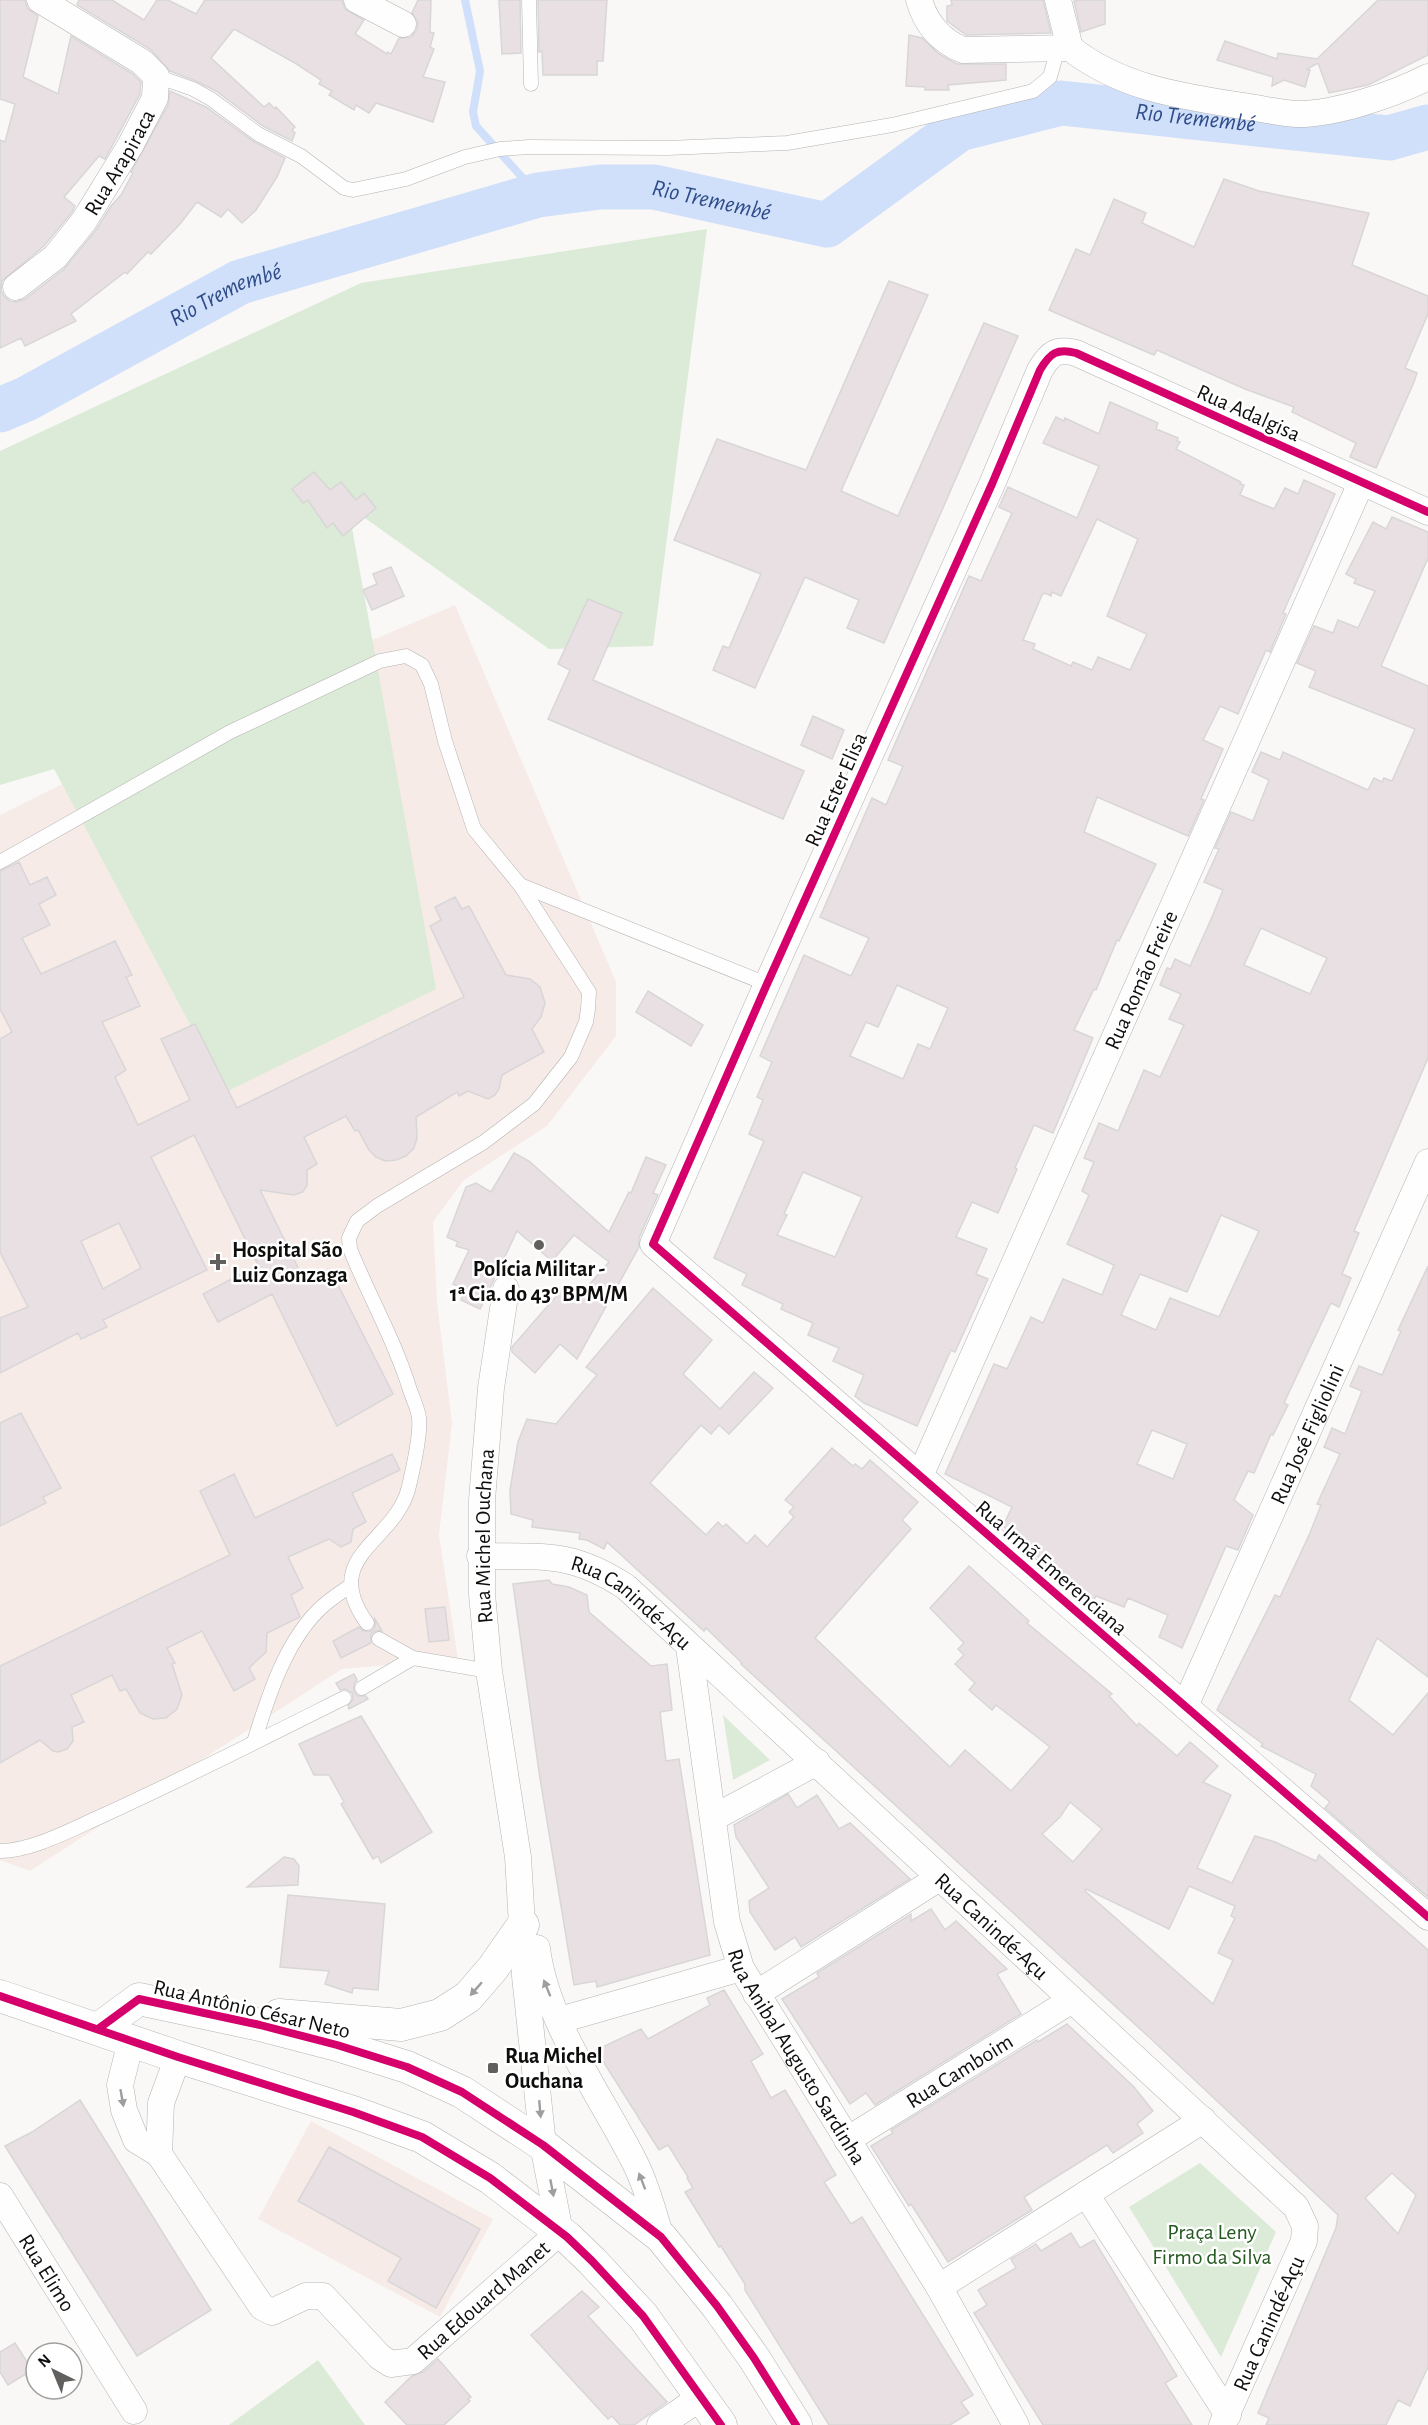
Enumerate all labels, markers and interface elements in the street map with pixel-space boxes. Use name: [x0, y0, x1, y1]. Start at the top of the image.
water label: Rio Tremembé: [1134, 100, 1257, 137]
street label: Rua Arapiraca: [80, 106, 159, 219]
water label: Rio Tremembé: [650, 176, 773, 225]
water label: Rio Tremembé: [166, 260, 284, 331]
street label: Rua Adalgisa: [1194, 380, 1304, 445]
street label: Rua Ester Elisa: [801, 729, 871, 850]
street label: Rua Romão Freire: [1101, 907, 1182, 1053]
marker: Polícia Militar - 1ª Cia. do 43º BPM/M: [532, 1238, 546, 1252]
place label: Hospital São Luiz Gonzaga: [232, 1239, 348, 1286]
marker: Hospital São Luiz Gonzaga: [209, 1253, 227, 1271]
place label: Polícia Militar - 1ª Cia. do 43º BPM/M: [450, 1258, 628, 1305]
street label: Rua José Figliolini: [1267, 1361, 1348, 1508]
street label: Rua Michel Ouchana: [472, 1448, 498, 1624]
street label: Rua Irmã Emerenciana: [971, 1496, 1131, 1639]
street label: Rua Canindé-Açu: [568, 1552, 695, 1654]
street label: Rua Canindé-Açu: [930, 1869, 1052, 1984]
street label: Rua Anibal Augusto Sardinha: [724, 1946, 870, 2168]
street label: Rua Antônio César Neto: [151, 1976, 352, 2042]
one-way arrow: [542, 1979, 551, 1997]
one-way arrow: [469, 1981, 482, 1997]
street label: Rua Camboim: [902, 2030, 1017, 2112]
place label: Rua Michel Ouchana: [505, 2045, 602, 2092]
marker: Rua Michel Ouchana: [486, 2061, 500, 2075]
one-way arrow: [118, 2088, 127, 2107]
one-way arrow: [535, 2099, 545, 2118]
one-way arrow: [637, 2172, 647, 2190]
one-way arrow: [547, 2179, 556, 2198]
park label: Praça Leny Firmo da Silva: [1152, 2221, 1272, 2268]
street label: Rua Elimo: [15, 2230, 79, 2315]
street label: Rua Edouard Manet: [413, 2237, 554, 2364]
street label: Rua Canindé-Açu: [1229, 2253, 1309, 2394]
north arrow: [24, 2341, 84, 2401]
text: N: [35, 2351, 54, 2370]

